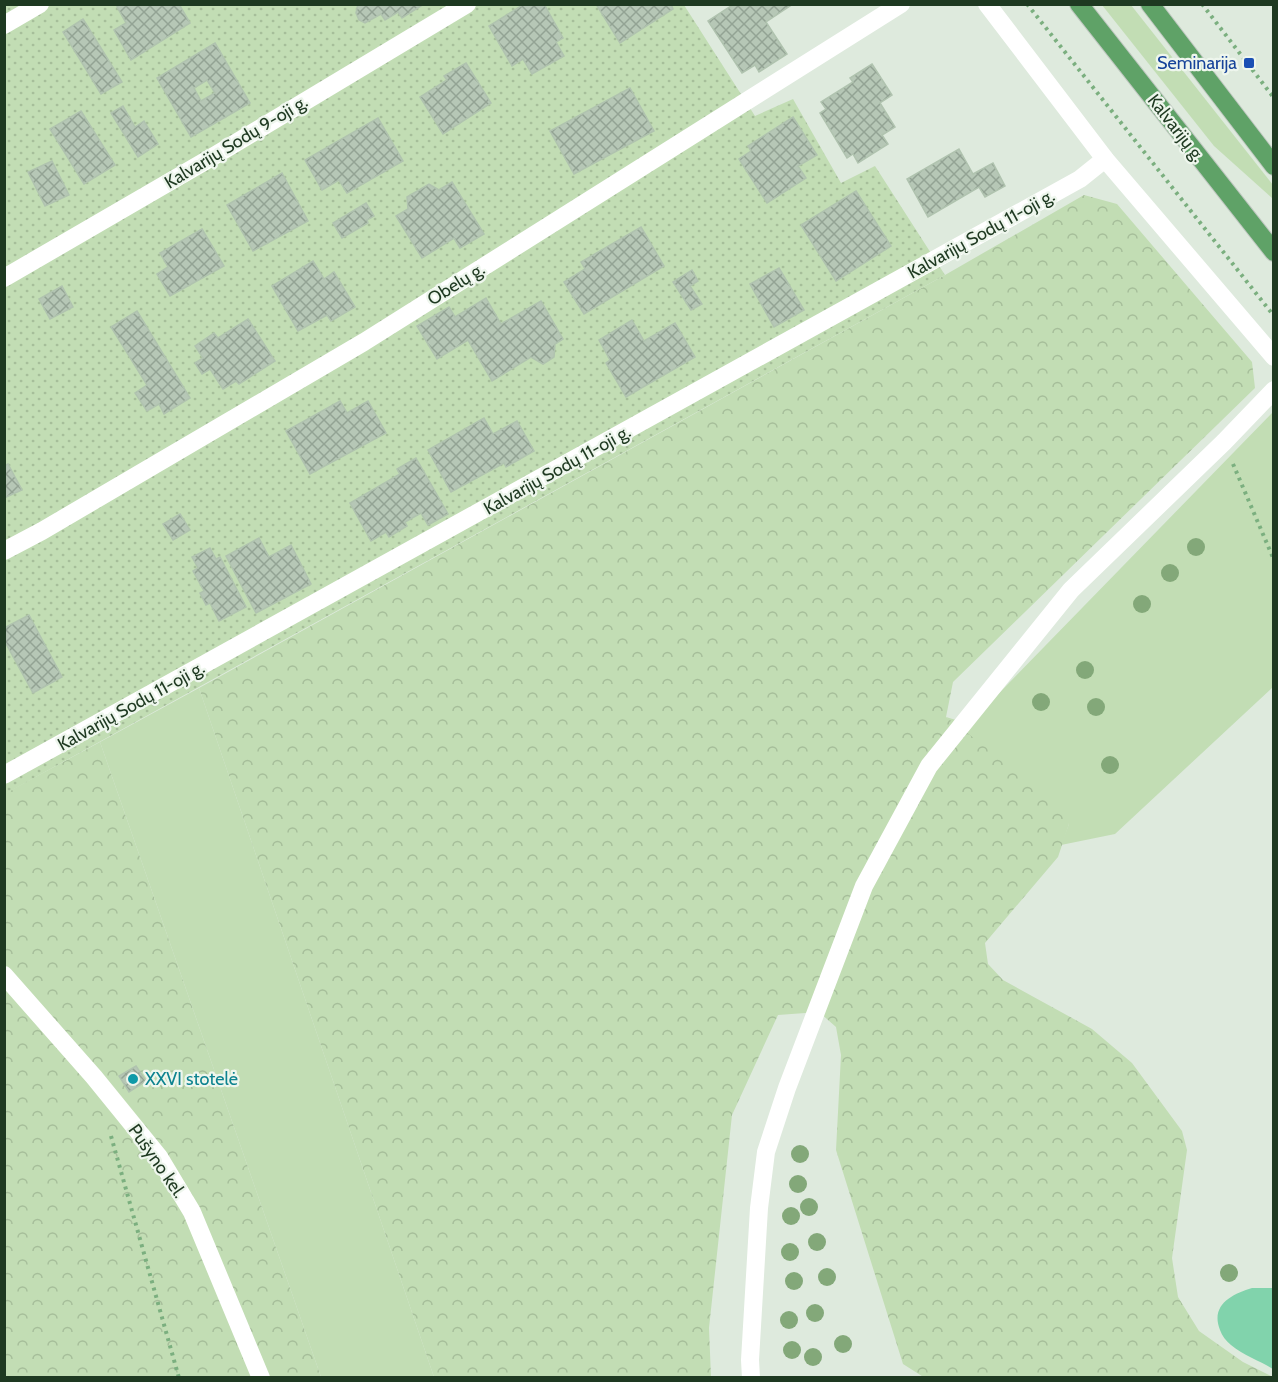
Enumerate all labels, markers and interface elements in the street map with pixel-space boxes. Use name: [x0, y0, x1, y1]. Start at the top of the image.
place label: Seminarija: [1157, 52, 1237, 74]
marker: Seminarija: [1242, 56, 1256, 70]
street label: Kalvarijų g.: [1143, 90, 1209, 166]
street label: Kalvarijų Sodų 9-oji g.: [160, 91, 312, 193]
street label: Kalvarijų Sodų 11-oji g.: [904, 184, 1058, 284]
street label: Obelų g.: [423, 258, 489, 310]
street label: Kalvarijų Sodų 11-oji g.: [480, 420, 634, 520]
street label: Kalvarijų Sodų 11-oji g.: [54, 656, 208, 756]
place label: XXVI stotelė: [145, 1068, 238, 1090]
marker: XXVI stotelė: [126, 1072, 140, 1086]
street label: Pušyno kel.: [124, 1120, 190, 1202]

